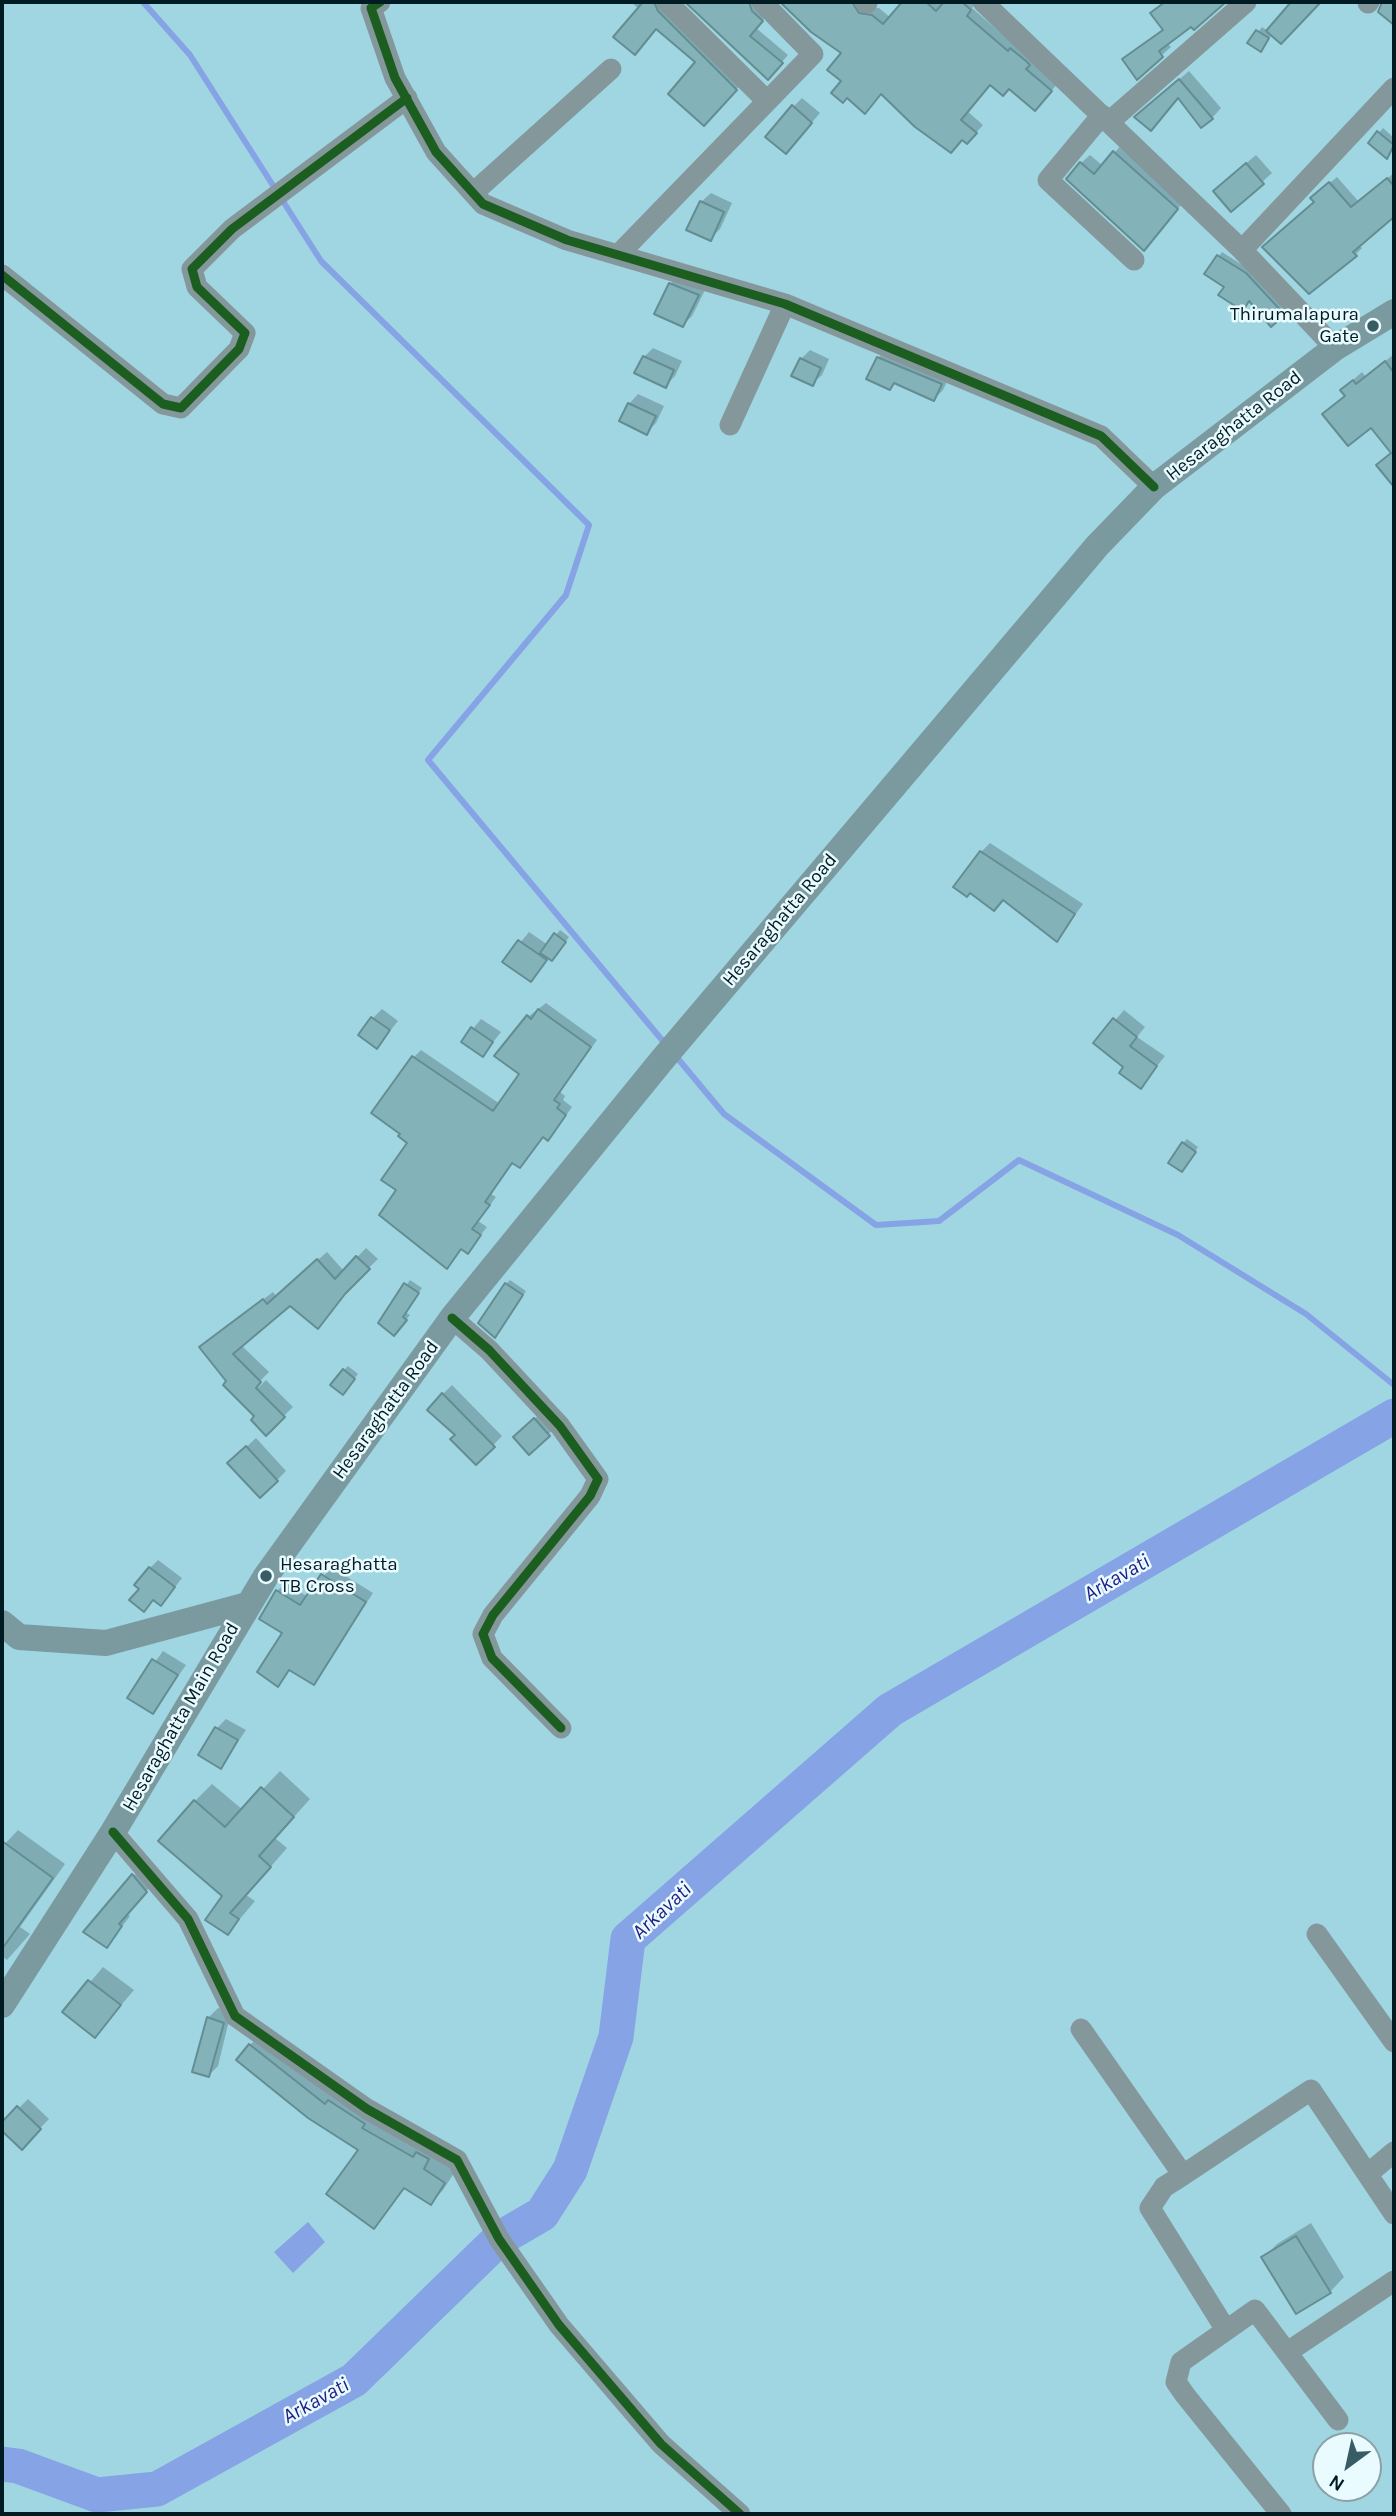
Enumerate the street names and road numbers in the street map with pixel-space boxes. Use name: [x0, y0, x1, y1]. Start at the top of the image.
street label: Hesaraghatta Road: [1162, 366, 1306, 486]
street label: Hesaraghatta Road: [718, 849, 842, 991]
street label: Hesaraghatta Road: [328, 1336, 444, 1484]
street label: Hesaraghatta Main Road: [118, 1619, 244, 1815]

